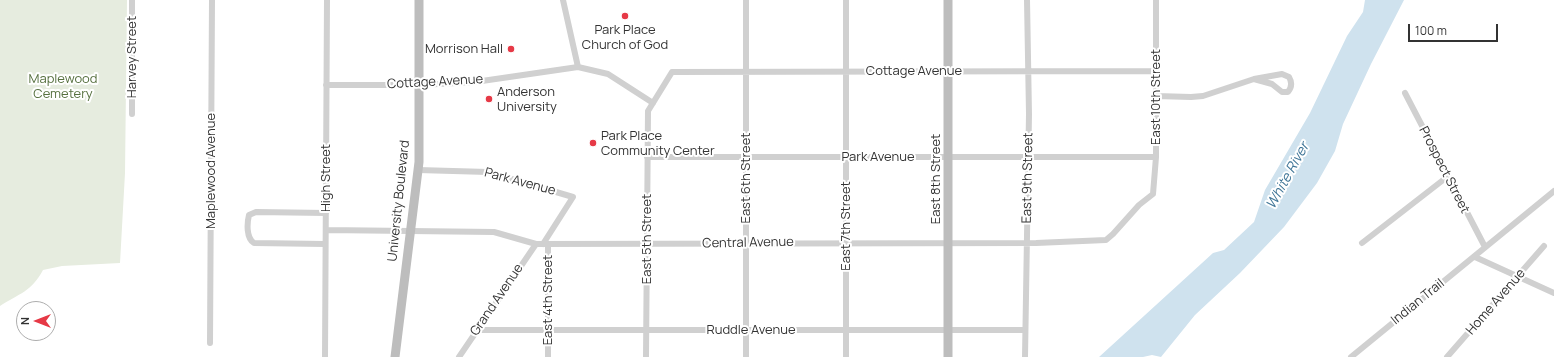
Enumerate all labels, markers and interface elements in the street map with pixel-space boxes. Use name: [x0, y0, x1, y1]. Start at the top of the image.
marker: Park Place Church of God: [620, 11, 630, 21]
street label: Harvey Street: [124, 16, 140, 98]
scale bar: [1410, 16, 1500, 42]
place label: Park Place Church of God: [582, 22, 668, 53]
text: 100 m: [1415, 22, 1447, 39]
place label: Morrison Hall: [425, 41, 503, 57]
marker: Morrison Hall: [506, 44, 516, 54]
street label: East 10th Street: [1148, 49, 1164, 145]
street label: Cottage Avenue: [866, 63, 962, 79]
park label: Maplewood Cemetery: [28, 71, 98, 102]
street label: Cottage Avenue: [387, 72, 483, 92]
place label: Anderson University: [497, 84, 557, 115]
marker: Anderson University: [484, 94, 494, 104]
street label: Maplewood Avenue: [203, 113, 219, 229]
street label: Prospect Street: [1415, 124, 1473, 216]
place label: Park Place Community Center: [601, 128, 715, 159]
street label: East 6th Street: [738, 132, 754, 224]
street label: East 9th Street: [1019, 132, 1037, 224]
street label: East 8th Street: [928, 134, 944, 224]
marker: Park Place Community Center: [588, 138, 598, 148]
street label: University Boulevard: [385, 140, 413, 262]
water label: White River: [1263, 140, 1313, 212]
street label: High Street: [318, 144, 334, 212]
street label: Park Avenue: [841, 149, 915, 165]
street label: Park Avenue: [483, 165, 557, 199]
street label: East 7th Street: [838, 181, 854, 271]
street label: East 5th Street: [639, 194, 655, 284]
street label: Central Avenue: [702, 234, 794, 252]
street label: East 4th Street: [540, 255, 556, 345]
street label: Grand Avenue: [467, 261, 527, 339]
street label: Home Avenue: [1463, 266, 1529, 338]
street label: Indian Trail: [1388, 276, 1448, 328]
north arrow: [16, 301, 56, 341]
text: N: [17, 317, 32, 325]
street label: Ruddle Avenue: [706, 322, 796, 338]

